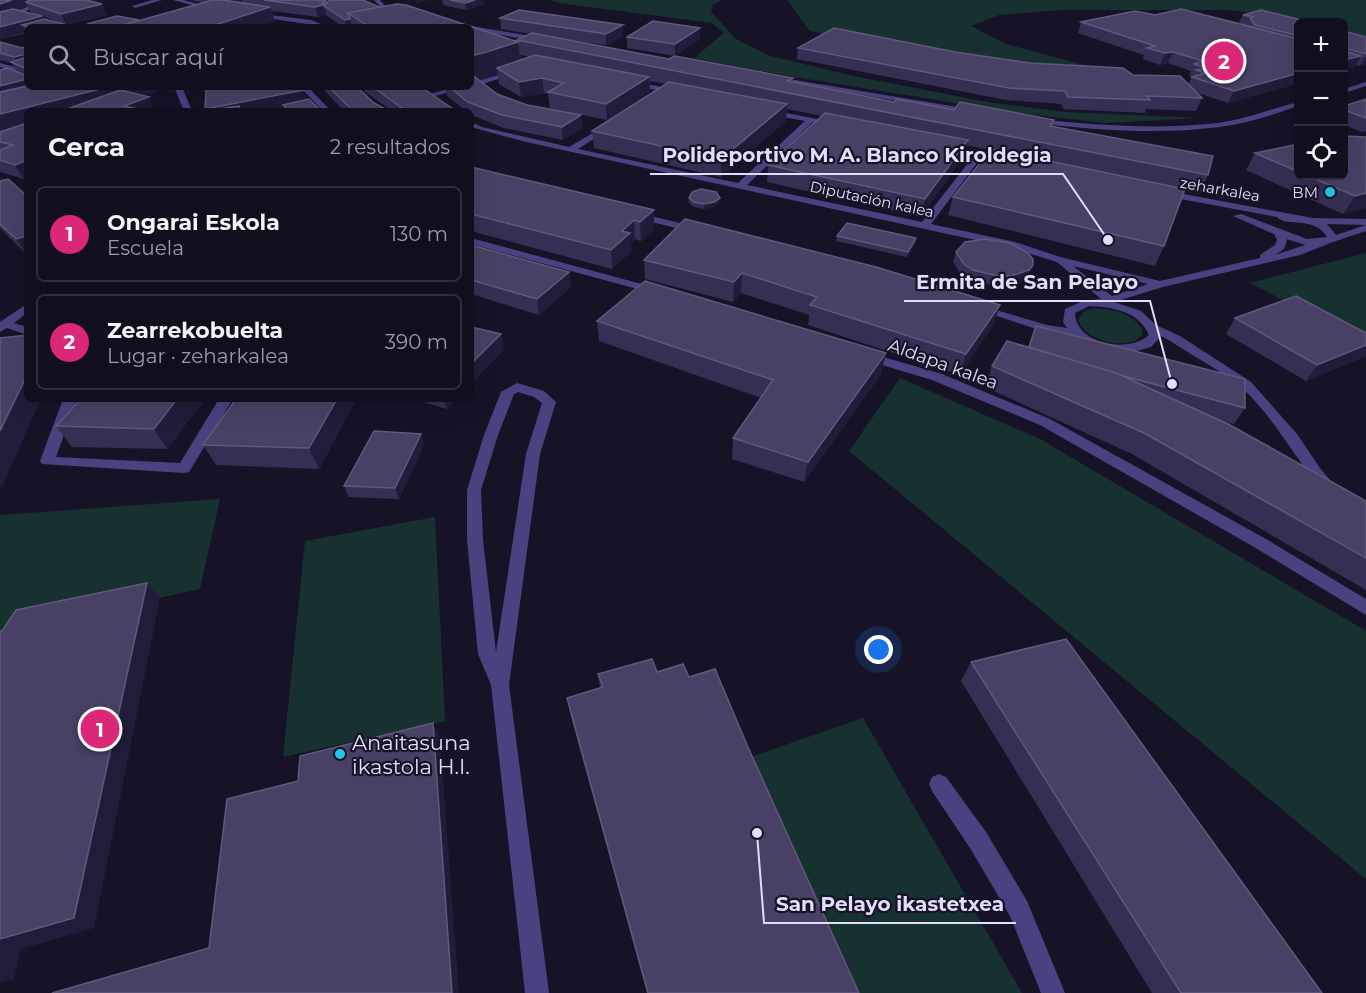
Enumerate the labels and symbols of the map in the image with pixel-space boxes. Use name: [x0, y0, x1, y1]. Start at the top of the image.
pin: 2: [1204, 38, 1244, 84]
callout: Polideportivo M. A. Blanco Kiroldegia: [650, 136, 1063, 174]
text: Polideportivo M. A. Blanco Kiroldegia: [662, 143, 1052, 167]
street label: zeharkalea: [1179, 173, 1261, 205]
street label: Diputación kalea: [808, 177, 936, 221]
place label: BM: [1292, 183, 1318, 202]
marker: BM: [1323, 185, 1337, 199]
callout: Ermita de San Pelayo: [904, 263, 1150, 301]
text: Ermita de San Pelayo: [916, 270, 1138, 294]
street label: Aldapa kalea: [885, 334, 1001, 394]
your location: [864, 635, 893, 664]
pin: 1: [80, 706, 120, 752]
place label: Anaitasuna ikastola H.I.: [352, 730, 471, 779]
marker: Anaitasuna ikastola H.I.: [333, 747, 347, 761]
callout: San Pelayo ikastetxea: [764, 885, 1016, 923]
text: San Pelayo ikastetxea: [776, 892, 1004, 916]

